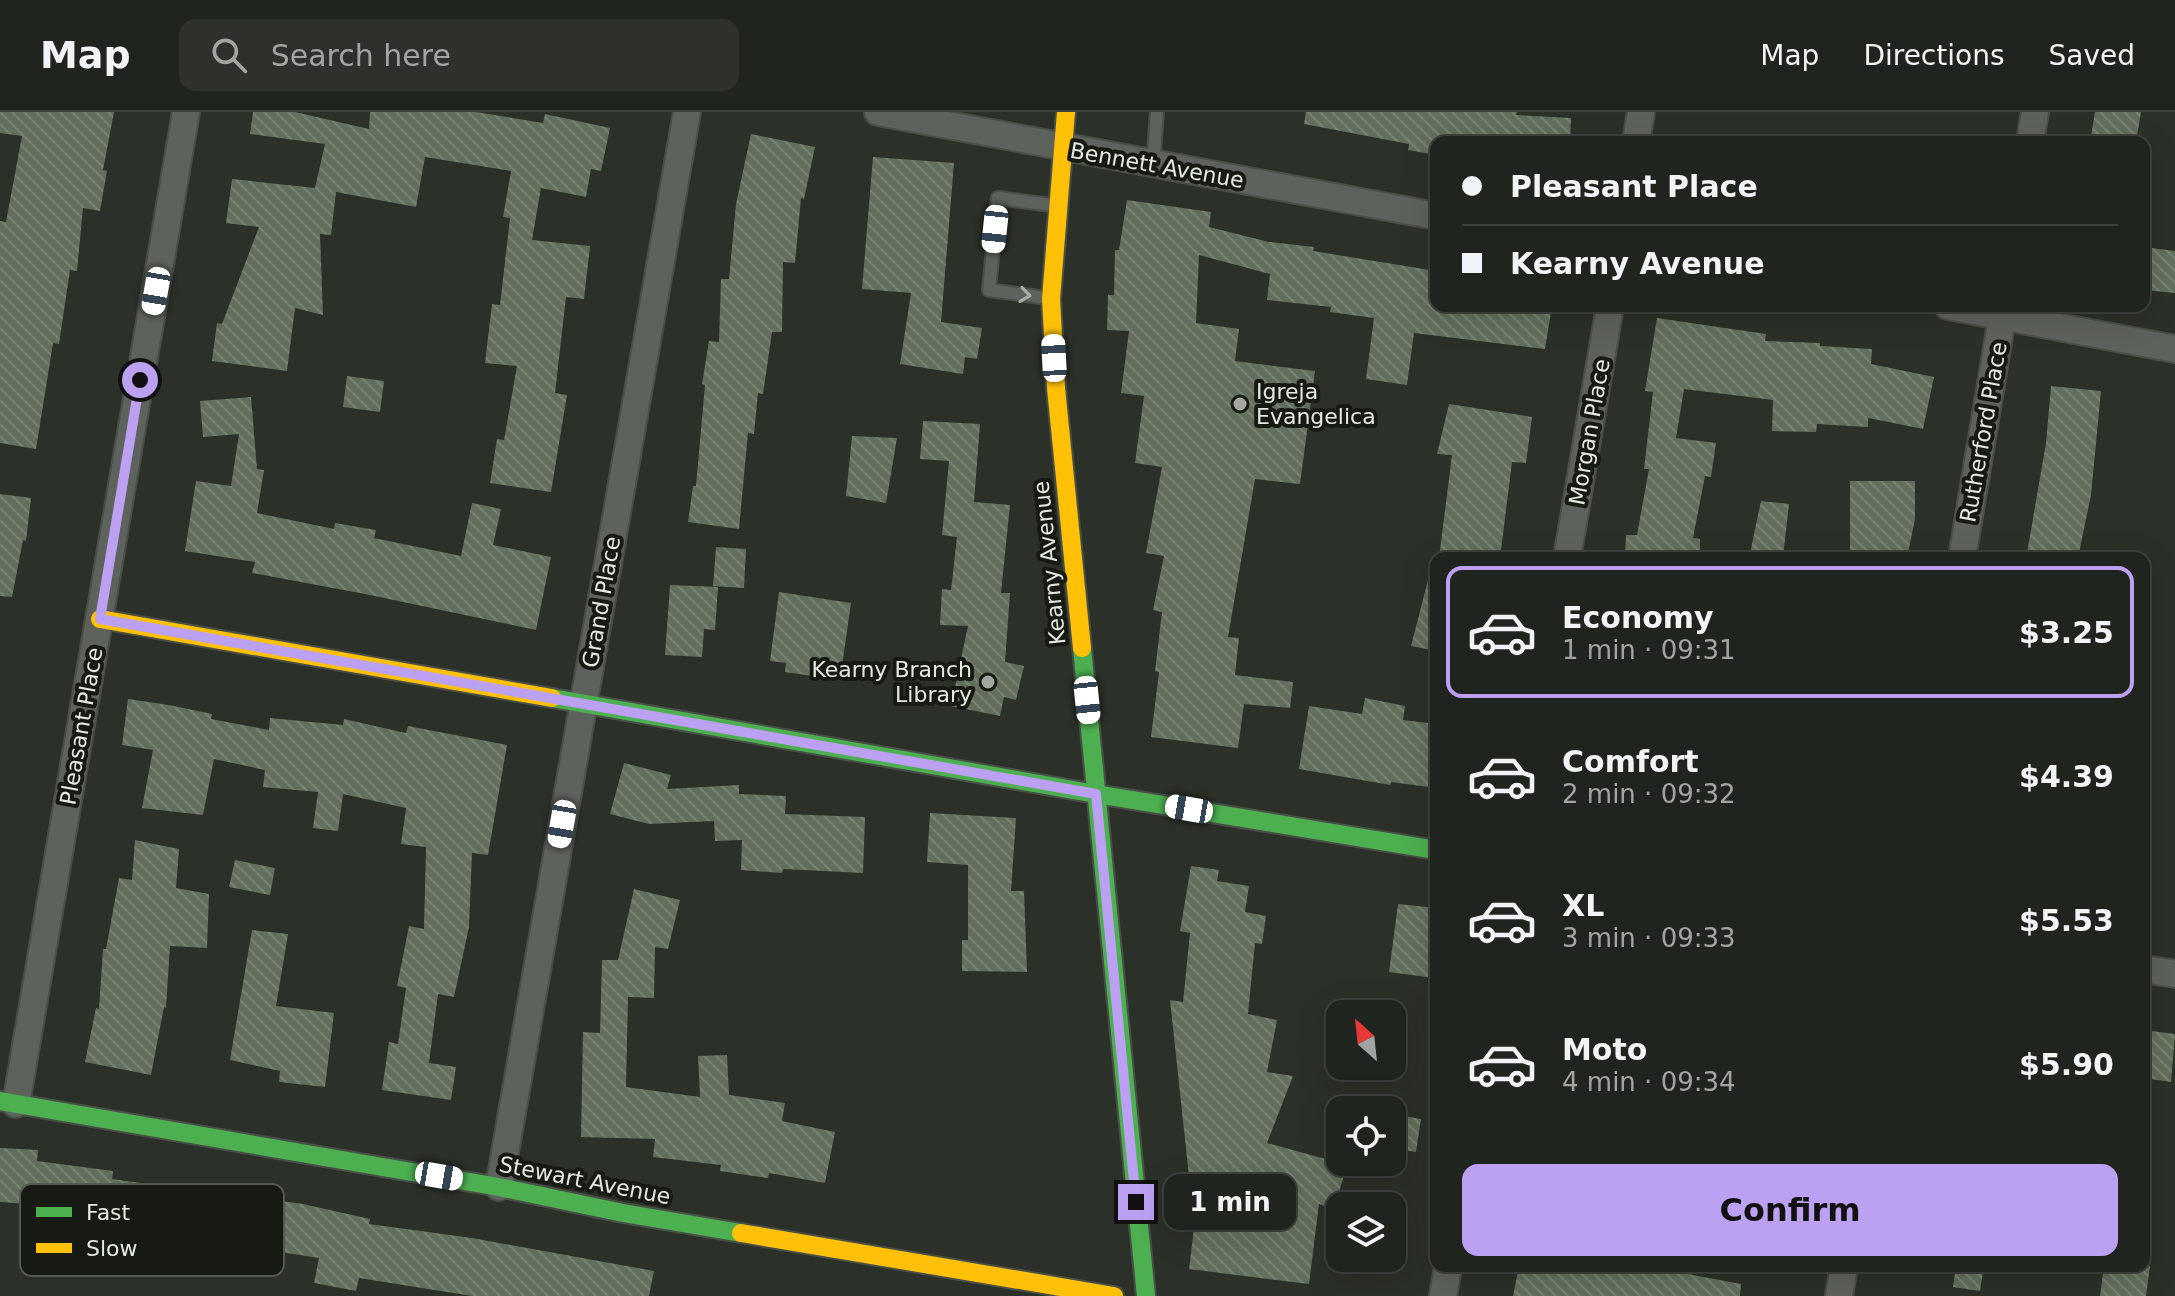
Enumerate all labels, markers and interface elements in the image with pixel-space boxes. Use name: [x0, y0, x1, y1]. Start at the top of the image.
search box: [179, 19, 739, 91]
text: Map: [40, 33, 131, 77]
icon: search: [207, 33, 251, 77]
text: Search here: [271, 38, 451, 73]
text: Map: [1760, 39, 1819, 72]
text: Directions: [1863, 39, 2004, 72]
text: Saved: [2048, 39, 2135, 72]
street label: Bennett Avenue: [1068, 138, 1246, 193]
text: Pleasant Place: [1510, 169, 1758, 204]
car: [981, 204, 1009, 254]
text: Kearny Avenue: [1510, 246, 1765, 281]
car: [140, 265, 172, 317]
one-way arrow: [1018, 286, 1031, 303]
car: [1041, 333, 1067, 383]
street label: Rutherford Place: [1955, 340, 2012, 524]
street label: Morgan Place: [1564, 357, 1615, 507]
route start: [122, 362, 158, 398]
place label: Igreja Evangelica: [1256, 379, 1376, 429]
marker: Igreja Evangelica: [1231, 395, 1249, 413]
street label: Kearny Avenue: [1028, 480, 1071, 646]
street label: Grand Place: [578, 534, 625, 670]
icon: car: [1466, 596, 1538, 668]
text: Economy: [1562, 600, 1714, 635]
text: $3.25: [2019, 615, 2114, 650]
text: 1 min · 09:31: [1562, 635, 1736, 665]
street label: Pleasant Place: [55, 645, 108, 807]
place label: Kearny Branch Library: [811, 657, 972, 707]
marker: Kearny Branch Library: [979, 673, 997, 691]
car: [1073, 675, 1101, 725]
icon: car: [1466, 740, 1538, 812]
text: Comfort: [1562, 744, 1699, 779]
text: $4.39: [2019, 759, 2114, 794]
text: 2 min · 09:32: [1562, 779, 1736, 809]
car: [1163, 793, 1215, 825]
car: [546, 798, 578, 850]
icon: car: [1466, 884, 1538, 956]
text: XL: [1562, 888, 1604, 923]
text: $5.53: [2019, 903, 2114, 938]
text: 3 min · 09:33: [1562, 923, 1736, 953]
north arrow: [1326, 1000, 1406, 1080]
map controls: [1326, 1000, 1406, 1272]
icon: car: [1466, 1028, 1538, 1100]
text: Moto: [1562, 1032, 1647, 1067]
text: $5.90: [2019, 1047, 2114, 1082]
text: 4 min · 09:34: [1562, 1067, 1736, 1097]
button: locate: [1326, 1096, 1406, 1176]
street label: Stewart Avenue: [497, 1152, 673, 1209]
car: [413, 1160, 465, 1192]
button: Confirm: [1462, 1164, 2118, 1256]
callout: 1 min: [1164, 1174, 1296, 1230]
legend: [20, 1184, 284, 1276]
route end: [1118, 1184, 1154, 1220]
text: 1 min: [1189, 1187, 1271, 1217]
button: layers: [1326, 1192, 1406, 1272]
text: Fast: [86, 1200, 131, 1225]
text: Slow: [86, 1236, 138, 1261]

